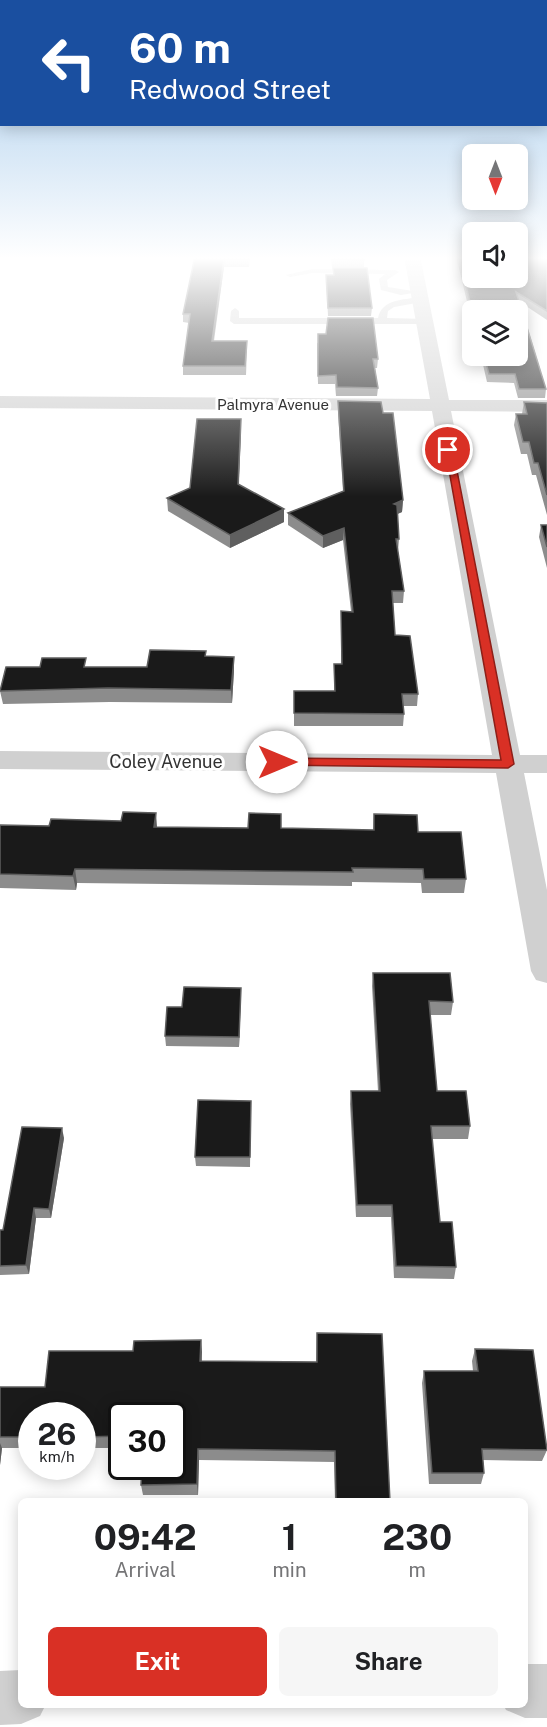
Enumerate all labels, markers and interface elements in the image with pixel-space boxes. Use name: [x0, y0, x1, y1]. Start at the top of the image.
text: 60 m: [129, 23, 231, 72]
icon: left: [30, 24, 108, 102]
text: Redwood Street: [129, 73, 331, 105]
north arrow: [462, 144, 528, 210]
map controls: [462, 144, 528, 366]
button: sound: [462, 222, 528, 288]
button: layers: [462, 300, 528, 366]
street label: Palmyra Avenue: [217, 396, 329, 413]
pin: [422, 424, 473, 475]
icon: arrive: [431, 433, 464, 466]
position arrow: [245, 730, 309, 794]
street label: Coley Avenue: [109, 751, 223, 772]
speed limit sign: 30: [108, 1402, 186, 1480]
text: 26: [38, 1416, 76, 1452]
text: km/h: [39, 1448, 75, 1465]
text: 09:42: [94, 1516, 197, 1558]
text: 1: [282, 1516, 297, 1558]
text: 230: [382, 1516, 452, 1558]
text: Arrival: [114, 1558, 176, 1582]
text: min: [273, 1558, 306, 1582]
text: m: [409, 1558, 426, 1582]
button: Exit: [48, 1627, 267, 1696]
button: Share: [279, 1627, 498, 1696]

